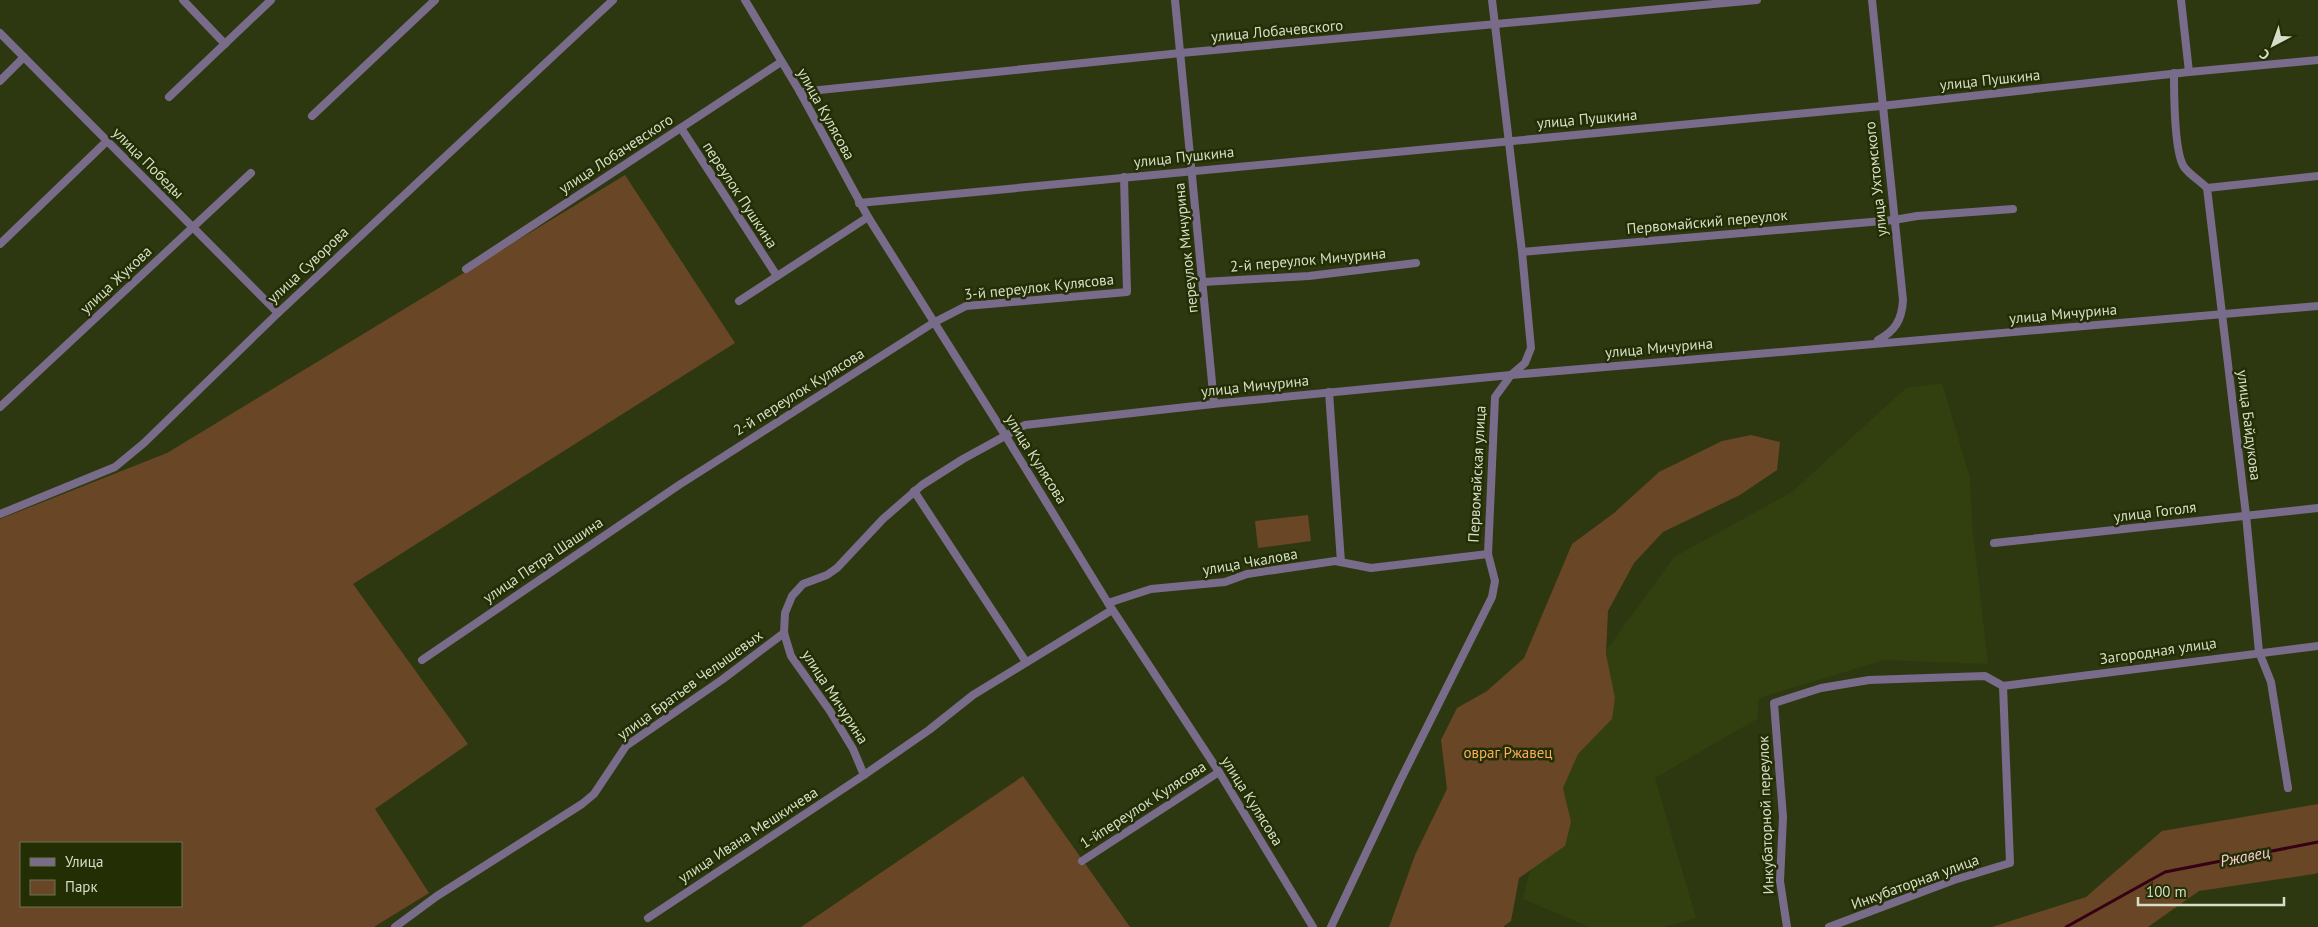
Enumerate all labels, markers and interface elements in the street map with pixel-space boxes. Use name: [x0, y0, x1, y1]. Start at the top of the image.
street label: улица Лобачевского: [1210, 15, 1344, 46]
north arrow: [2248, 20, 2298, 70]
text: С: [2255, 45, 2273, 64]
street label: улица Кулясова: [793, 64, 860, 163]
street label: улица Пушкина: [1939, 65, 2041, 94]
street label: улица Пушкина: [1536, 105, 1638, 132]
street label: улица Лобачевского: [555, 110, 676, 198]
street label: улица Ухтомского: [1860, 121, 1891, 238]
street label: улица Победы: [109, 123, 188, 202]
street label: переулок Пушкина: [699, 138, 782, 252]
street label: улица Пушкина: [1133, 142, 1235, 171]
street label: переулок Мичурина: [1169, 182, 1202, 314]
street label: Первомайский переулок: [1626, 205, 1789, 238]
street label: улица Суворова: [263, 222, 352, 307]
street label: улица Жукова: [76, 242, 156, 318]
street label: 2-й переулок Мичурина: [1229, 243, 1387, 276]
street label: 3-й переулок Кулясова: [963, 269, 1115, 304]
street label: улица Мичурина: [2008, 299, 2118, 328]
street label: улица Мичурина: [1604, 333, 1714, 362]
street label: 2-й переулок Кулясова: [730, 344, 868, 439]
street label: улица Байдукова: [2233, 369, 2266, 481]
street label: улица Мичурина: [1200, 370, 1310, 401]
street label: Первомайская улица: [1463, 405, 1490, 543]
street label: улица Кулясова: [1001, 410, 1072, 507]
street label: улица Гоголя: [2113, 497, 2197, 526]
street label: улица Петра Шашина: [479, 512, 606, 607]
street label: улица Чкалова: [1201, 544, 1299, 579]
street label: улица Братьев Челышевых: [613, 625, 766, 744]
street label: Загородная улица: [2098, 633, 2218, 668]
street label: улица Мичурина: [798, 646, 873, 747]
street label: Инкубаторной переулок: [1753, 734, 1778, 895]
park label: овраг Ржавец: [1463, 743, 1553, 762]
street label: улица Кулясова: [1217, 752, 1288, 849]
street label: 1-йпереулок Кулясова: [1076, 757, 1209, 852]
street label: улица Ивана Мешкичева: [674, 782, 821, 887]
water label: Ржавец: [2218, 841, 2272, 871]
legend: [20, 842, 182, 907]
street label: Инкубаторная улица: [1848, 850, 1981, 913]
text: Улица: [65, 852, 103, 871]
scale bar: [2138, 874, 2284, 906]
text: Парк: [65, 877, 98, 896]
text: 100 m: [2146, 882, 2187, 901]

